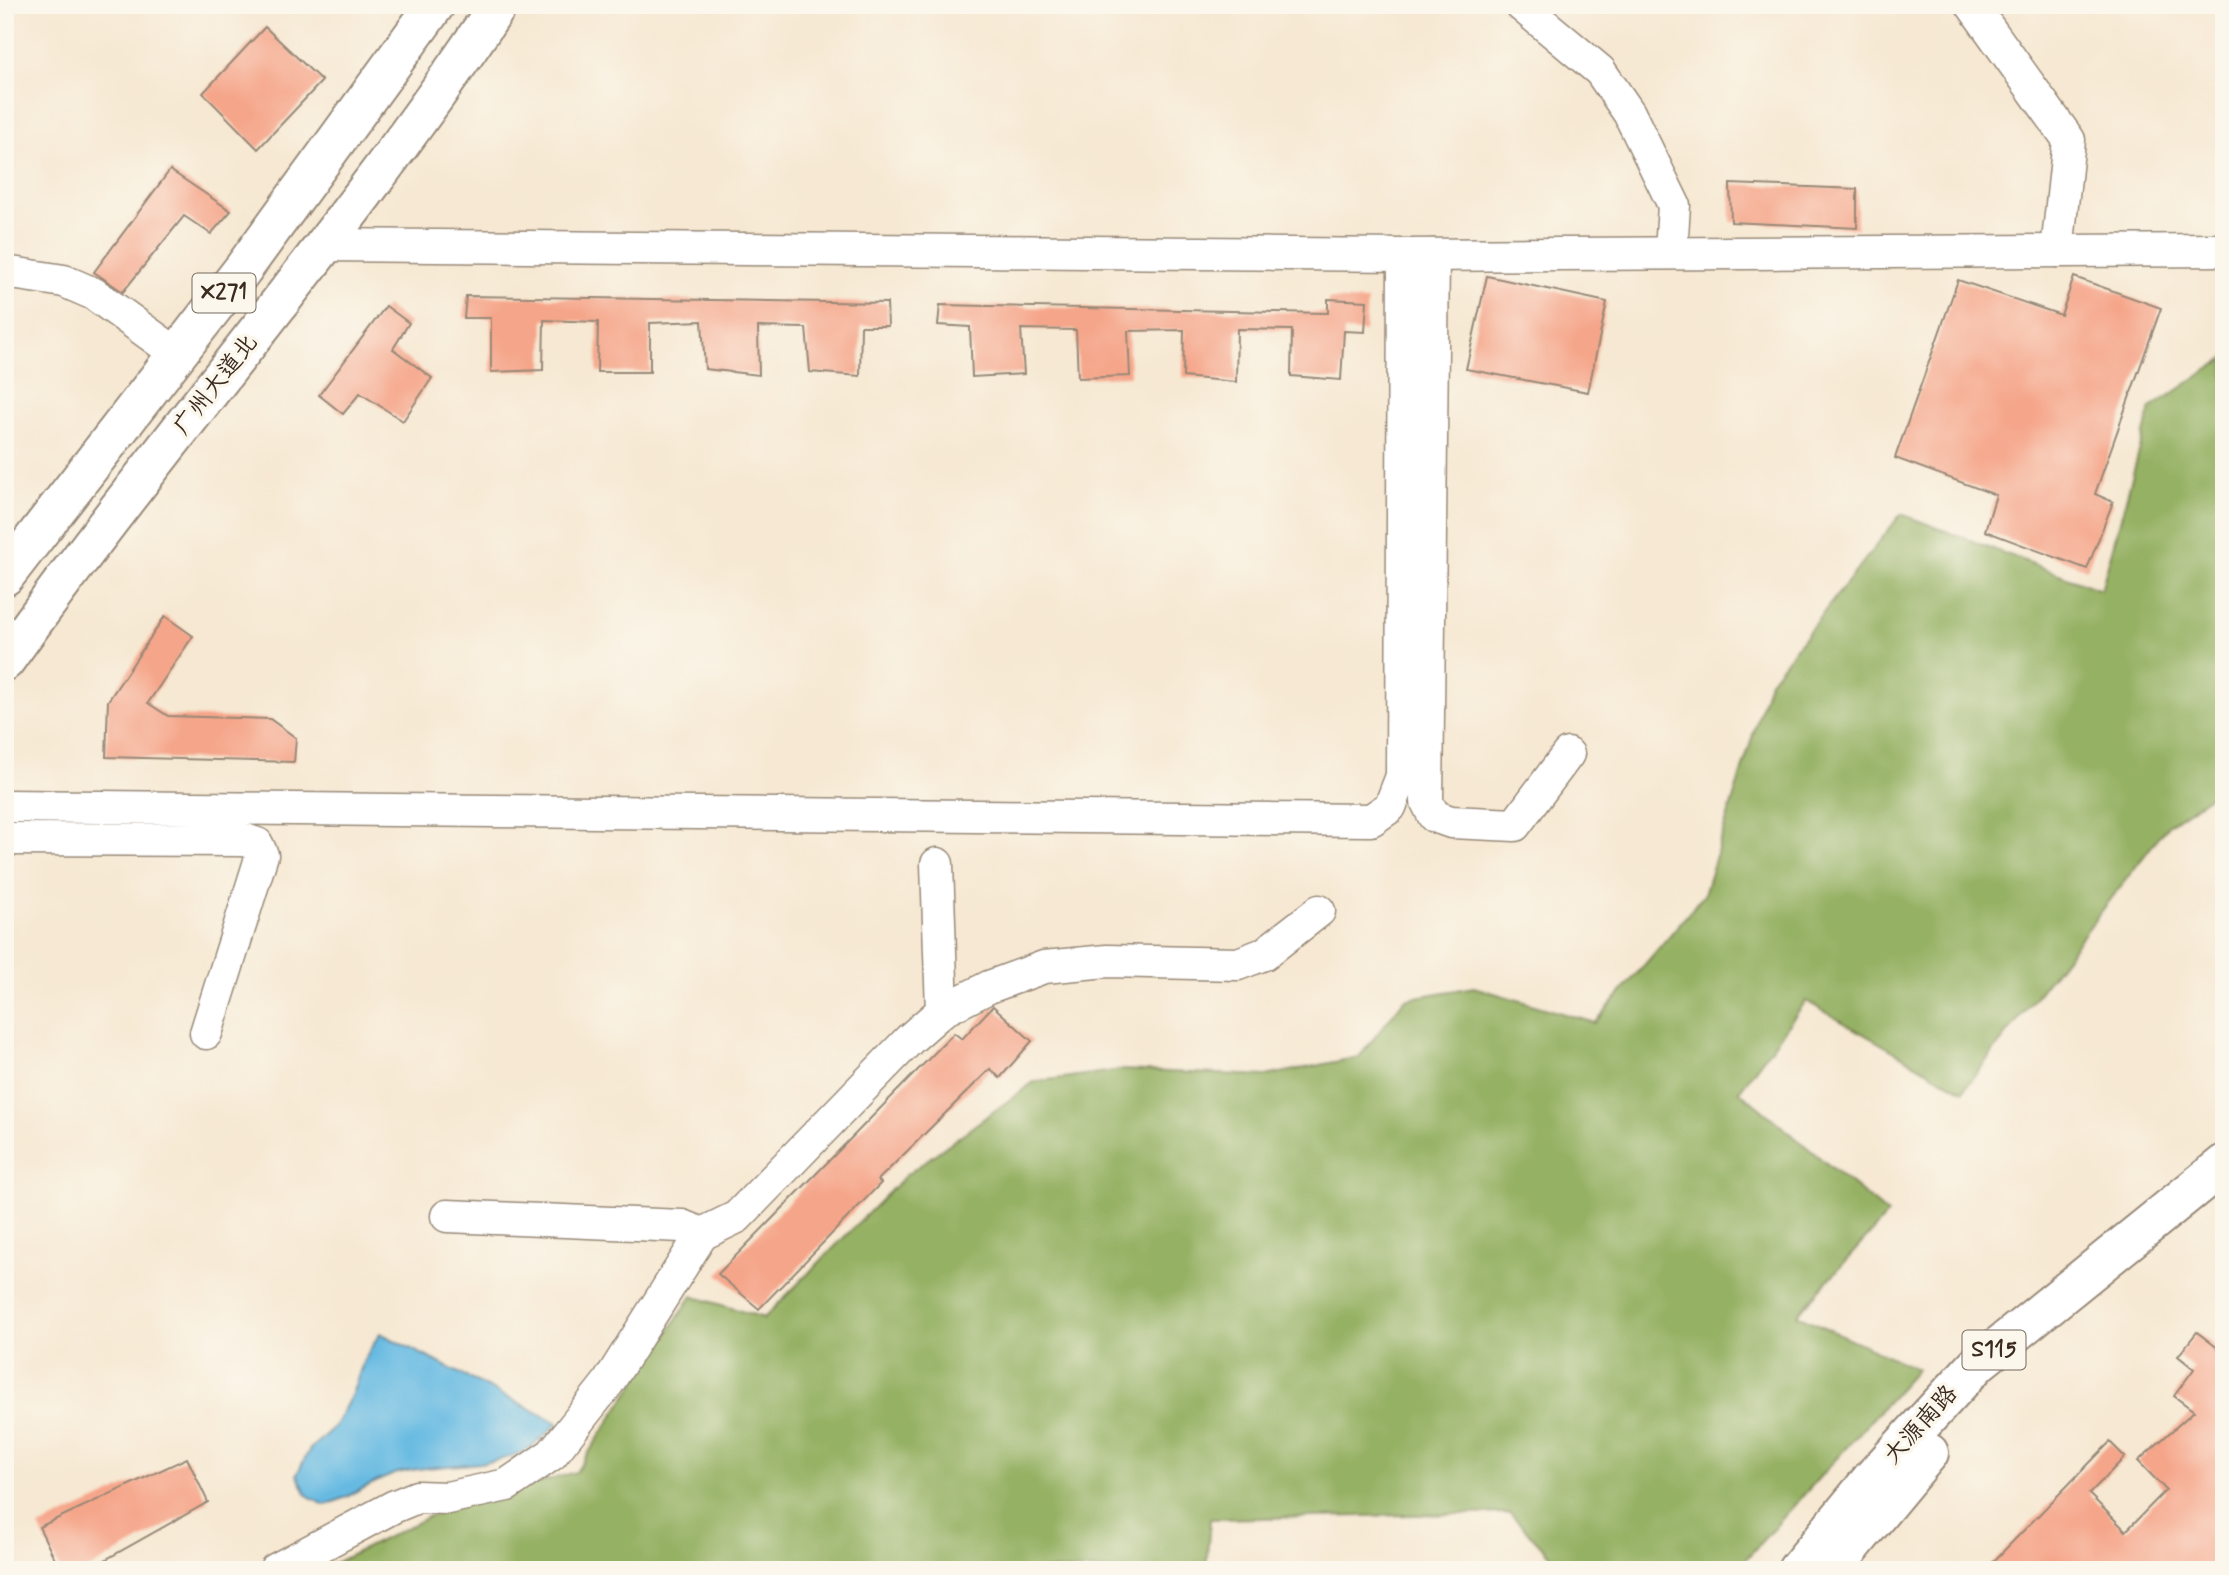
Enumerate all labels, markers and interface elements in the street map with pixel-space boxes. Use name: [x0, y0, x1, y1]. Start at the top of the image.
road number: X271: [192, 274, 256, 312]
street label: 广州大道北: [167, 328, 265, 442]
road number: S115: [1962, 1330, 2025, 1370]
street label: 大源南路: [1877, 1379, 1965, 1471]

